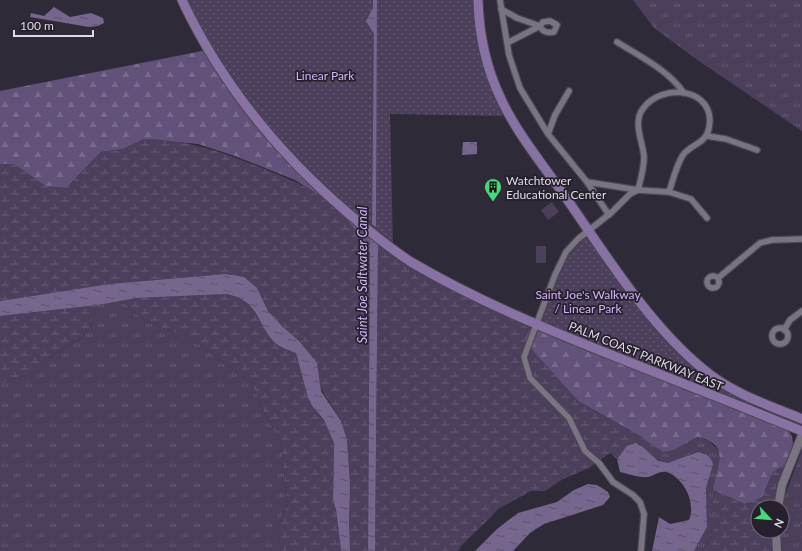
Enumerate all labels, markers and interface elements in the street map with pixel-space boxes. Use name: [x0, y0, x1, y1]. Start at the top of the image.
scale bar: [14, 12, 93, 38]
text: 100 m: [20, 18, 54, 33]
park label: Linear Park: [296, 68, 355, 83]
place label: Watchtower Educational Center: [506, 173, 607, 202]
building icon: Watchtower Educational Center: [483, 177, 503, 202]
water label: Saint Joe Saltwater Canal: [354, 206, 370, 344]
park label: Saint Joe's Walkway / Linear Park: [535, 287, 641, 316]
street label: PALM COAST PARKWAY EAST: [567, 318, 725, 394]
north arrow: [750, 499, 790, 539]
text: N: [772, 517, 787, 530]

